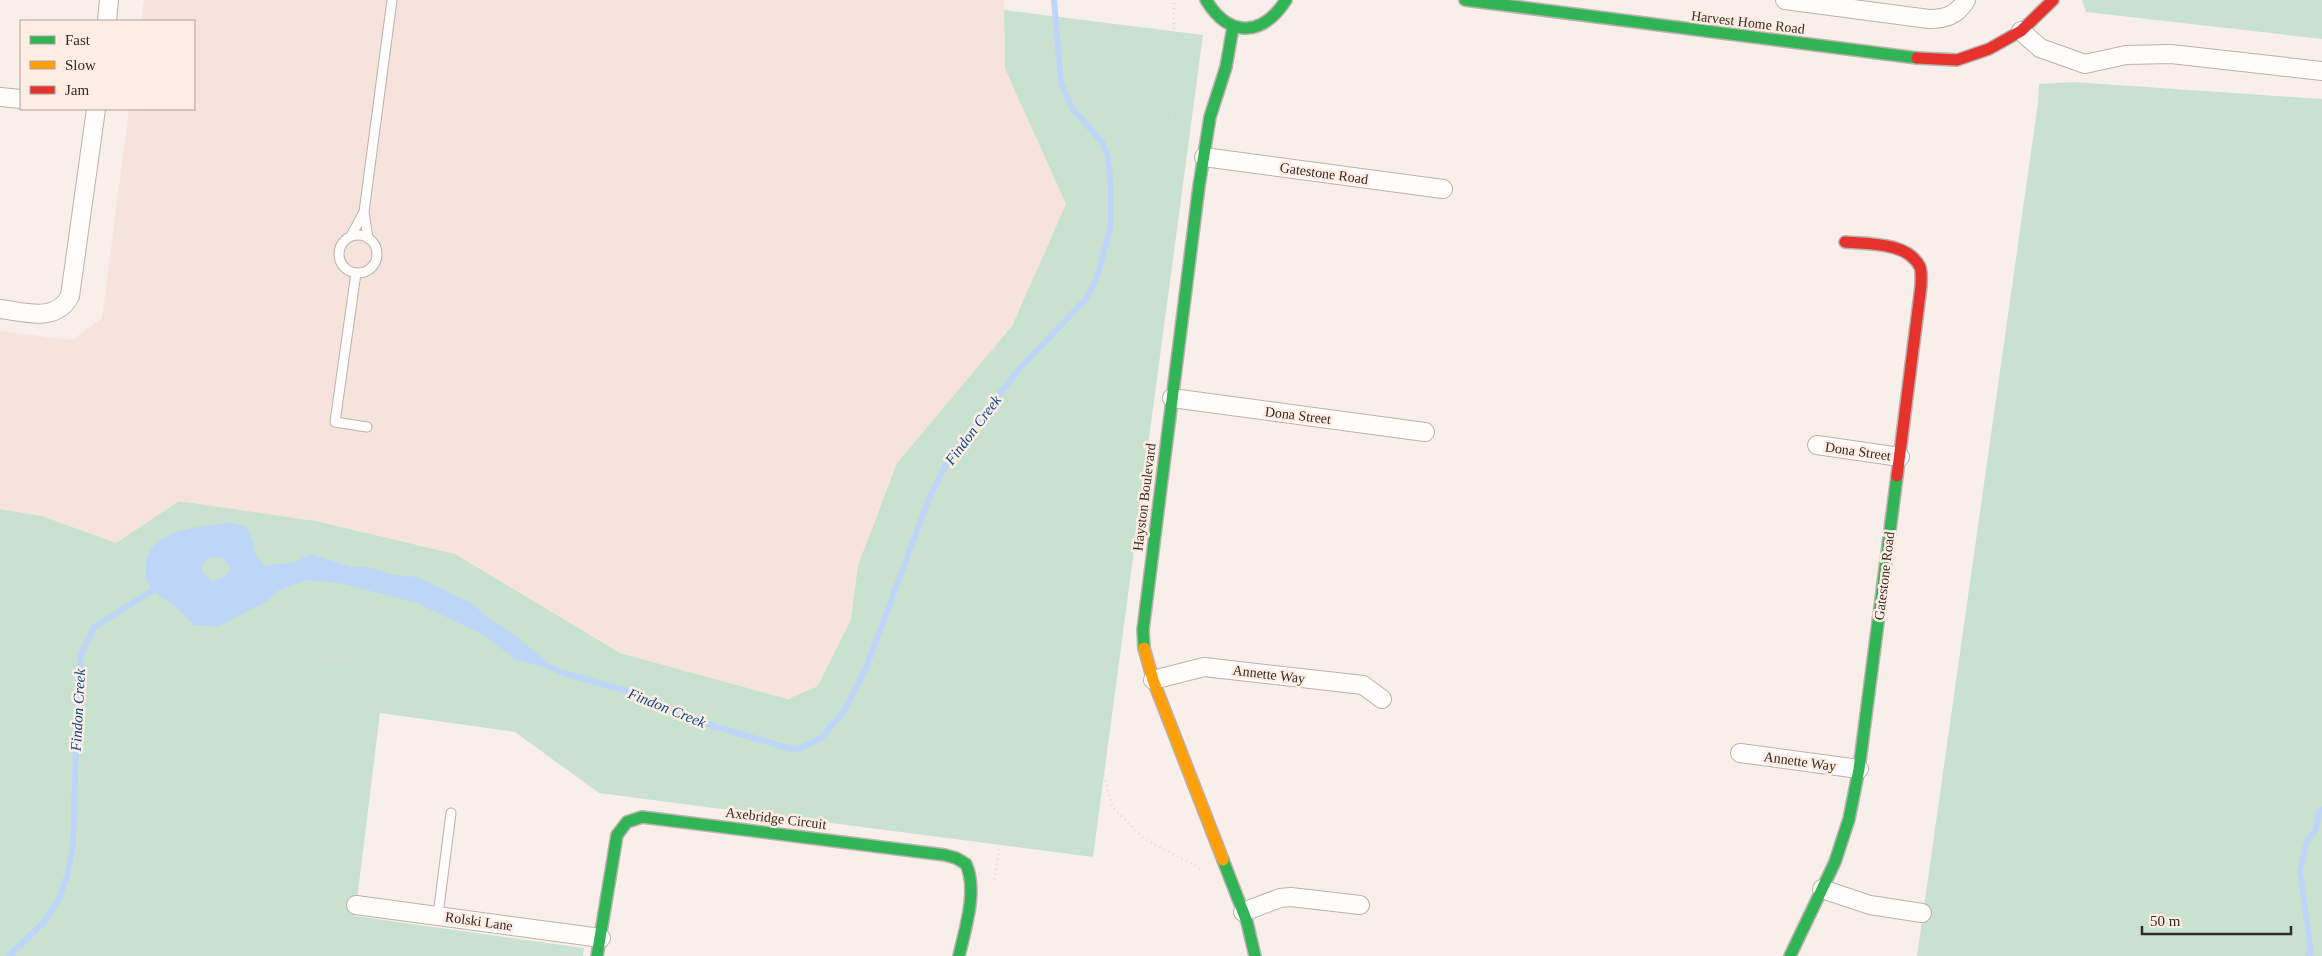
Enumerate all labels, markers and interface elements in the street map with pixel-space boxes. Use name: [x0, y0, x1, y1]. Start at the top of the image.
street label: Harvest Home Road: [1690, 8, 1806, 37]
legend: [20, 20, 195, 110]
text: Fast: [65, 32, 91, 48]
text: Slow: [65, 57, 96, 73]
text: Jam: [65, 82, 89, 98]
street label: Gatestone Road: [1279, 160, 1369, 187]
water label: Findon Creek: [941, 392, 1004, 468]
street label: Dona Street: [1264, 404, 1332, 427]
street label: Dona Street: [1824, 439, 1892, 464]
street label: Hayston Boulevard: [1130, 442, 1159, 552]
street label: Gatestone Road: [1872, 531, 1897, 621]
street label: Annette Way: [1232, 663, 1306, 686]
water label: Findon Creek: [68, 668, 88, 753]
water label: Findon Creek: [625, 685, 708, 731]
street label: Annette Way: [1763, 749, 1837, 774]
street label: Axebridge Circuit: [725, 805, 827, 832]
scale bar: [2142, 904, 2291, 936]
street label: Rolski Lane: [444, 909, 514, 934]
text: 50 m: [2150, 913, 2181, 929]

